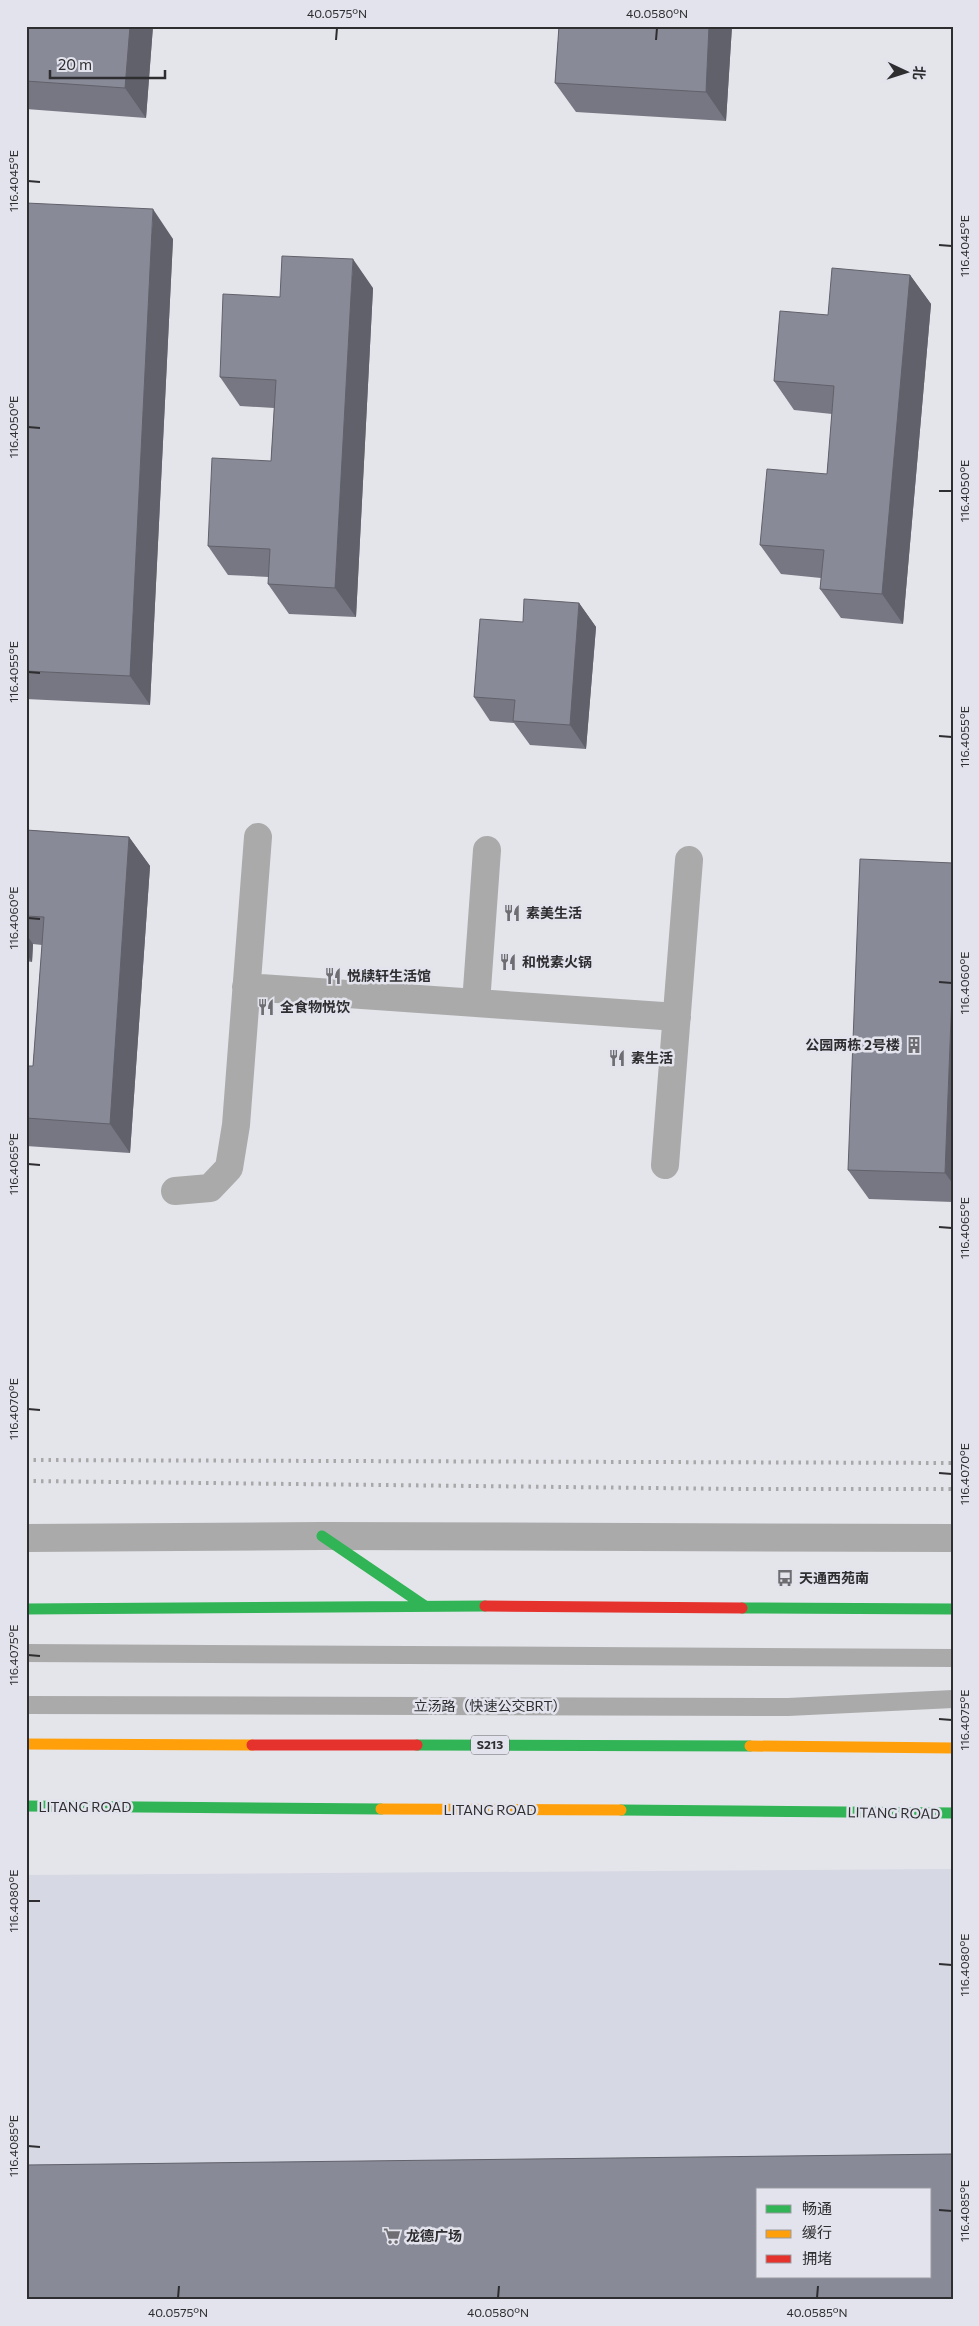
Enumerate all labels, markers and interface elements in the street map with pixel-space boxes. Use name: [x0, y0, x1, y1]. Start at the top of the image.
text: 40.0575°N: [307, 6, 367, 20]
text: 40.0580°N: [626, 6, 688, 20]
scale bar: [50, 48, 165, 80]
north arrow: [882, 48, 932, 98]
text: 20 m: [58, 55, 92, 73]
text: 北: [910, 65, 928, 81]
text: 116.4045°E: [6, 150, 20, 212]
text: 116.4045°E: [957, 215, 971, 277]
text: 116.4050°E: [6, 396, 20, 458]
text: 116.4050°E: [957, 460, 971, 522]
text: 116.4055°E: [6, 641, 20, 703]
text: 116.4055°E: [957, 706, 971, 768]
text: 116.4060°E: [6, 887, 20, 949]
restaurant icon: 素美生活: [502, 903, 522, 923]
place label: 素美生活: [526, 904, 582, 921]
restaurant icon: 和悦素火锅: [498, 952, 518, 972]
text: 116.4060°E: [957, 952, 971, 1014]
place label: 和悦素火锅: [522, 953, 592, 970]
restaurant icon: 悦牍轩生活馆: [323, 966, 343, 986]
place label: 悦牍轩生活馆: [347, 967, 431, 984]
restaurant icon: 全食物悦饮: [256, 997, 276, 1017]
place label: 全食物悦饮: [280, 998, 351, 1015]
building icon: 公园两栋 2号楼: [904, 1035, 924, 1055]
place label: 公园两栋 2号楼: [805, 1036, 900, 1053]
restaurant icon: 素生活: [607, 1048, 627, 1068]
place label: 素生活: [631, 1049, 673, 1066]
text: 116.4065°E: [6, 1133, 20, 1195]
text: 116.4065°E: [957, 1197, 971, 1259]
text: 116.4070°E: [6, 1378, 20, 1440]
text: 116.4070°E: [957, 1443, 971, 1505]
bus stop icon: 天通西苑南: [775, 1568, 795, 1588]
place label: 天通西苑南: [799, 1569, 869, 1586]
text: 116.4075°E: [6, 1625, 20, 1685]
text: 116.4075°E: [957, 1690, 971, 1750]
street label: 立汤路（快速公交BRT）: [413, 1697, 567, 1714]
road number: S213: [471, 1736, 509, 1754]
street label: LITANG ROAD: [39, 1798, 132, 1815]
street label: LITANG ROAD: [444, 1801, 537, 1818]
street label: LITANG ROAD: [847, 1803, 941, 1822]
text: 116.4080°E: [6, 1870, 20, 1932]
text: 116.4080°E: [957, 1934, 971, 1996]
text: 116.4085°E: [6, 2115, 20, 2177]
text: 116.4085°E: [957, 2180, 971, 2242]
legend: [756, 2188, 932, 2278]
text: 畅通: [802, 2199, 832, 2217]
text: 缓行: [802, 2223, 832, 2241]
supermarket icon: 龙德广场: [382, 2226, 402, 2246]
place label: 龙德广场: [406, 2227, 462, 2244]
text: 拥堵: [802, 2249, 832, 2267]
text: 40.0575°N: [148, 2305, 208, 2319]
text: 40.0580°N: [467, 2305, 529, 2319]
text: 40.0585°N: [786, 2305, 848, 2319]

